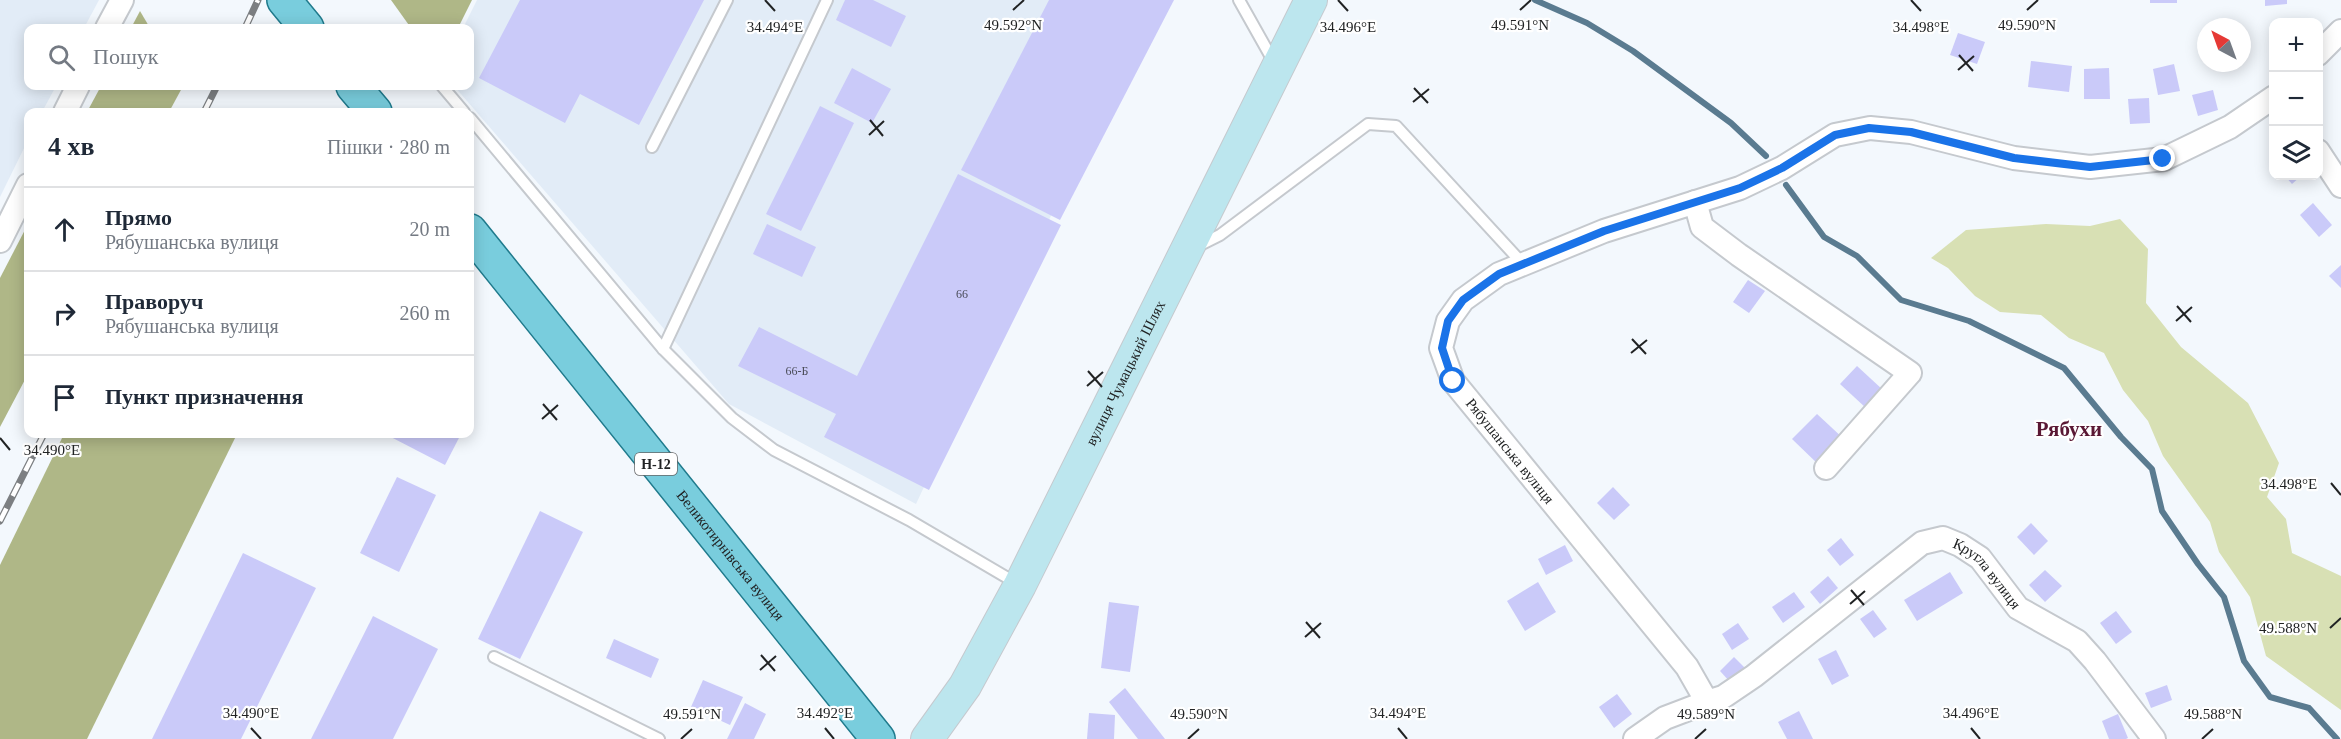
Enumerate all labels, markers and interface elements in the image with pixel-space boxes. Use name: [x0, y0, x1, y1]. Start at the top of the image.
text: 49.592°N: [984, 17, 1042, 33]
text: 49.591°N: [1491, 17, 1549, 33]
text: 49.590°N: [1998, 17, 2056, 33]
north arrow: [2197, 18, 2251, 72]
map controls: [2269, 18, 2323, 180]
button: +: [2269, 18, 2323, 72]
text: 34.494°E: [747, 19, 803, 35]
text: 34.496°E: [1320, 19, 1376, 35]
text: 34.498°E: [1893, 19, 1949, 35]
search box: [24, 24, 474, 90]
icon: search: [45, 41, 78, 74]
text: Пошук: [93, 44, 159, 69]
button: −: [2269, 72, 2323, 126]
button: layers: [2269, 126, 2323, 180]
text: 4 хв: [48, 132, 95, 161]
text: Пішки · 280 m: [327, 136, 450, 158]
route end: [2149, 145, 2175, 171]
text: Прямо: [105, 205, 172, 230]
icon: ahead: [48, 213, 81, 246]
text: 20 m: [409, 218, 450, 240]
text: Рябушанська вулиця: [105, 231, 279, 253]
house number: 66: [956, 287, 968, 301]
text: Праворуч: [105, 289, 203, 314]
icon: right: [48, 297, 81, 330]
street label: вулиця Чумацький Шлях: [1083, 297, 1168, 448]
text: 260 m: [399, 302, 450, 324]
text: Рябушанська вулиця: [105, 315, 279, 337]
house number: 66-Б: [786, 364, 809, 378]
route start: [1439, 367, 1465, 393]
icon: arrive: [48, 381, 81, 414]
text: Пункт призначення: [105, 384, 303, 409]
street label: Рябушанська вулиця: [1463, 395, 1557, 507]
district label: Рябухи: [2036, 417, 2102, 441]
text: 34.490°E: [24, 442, 80, 458]
road number: Н-12: [635, 453, 677, 475]
text: 34.498°E: [2261, 476, 2317, 492]
street label: Великотирнівська вулиця: [673, 487, 788, 624]
street label: Кругла вулиця: [1951, 535, 2024, 612]
text: 49.588°N: [2259, 620, 2317, 636]
text: 34.490°E: [223, 705, 279, 721]
text: 34.492°E: [797, 705, 853, 721]
text: 34.494°E: [1370, 705, 1426, 721]
text: 34.496°E: [1943, 705, 1999, 721]
text: 49.591°N: [663, 706, 721, 722]
text: 49.590°N: [1170, 706, 1228, 722]
text: 49.589°N: [1677, 706, 1735, 722]
text: 49.588°N: [2184, 706, 2242, 722]

